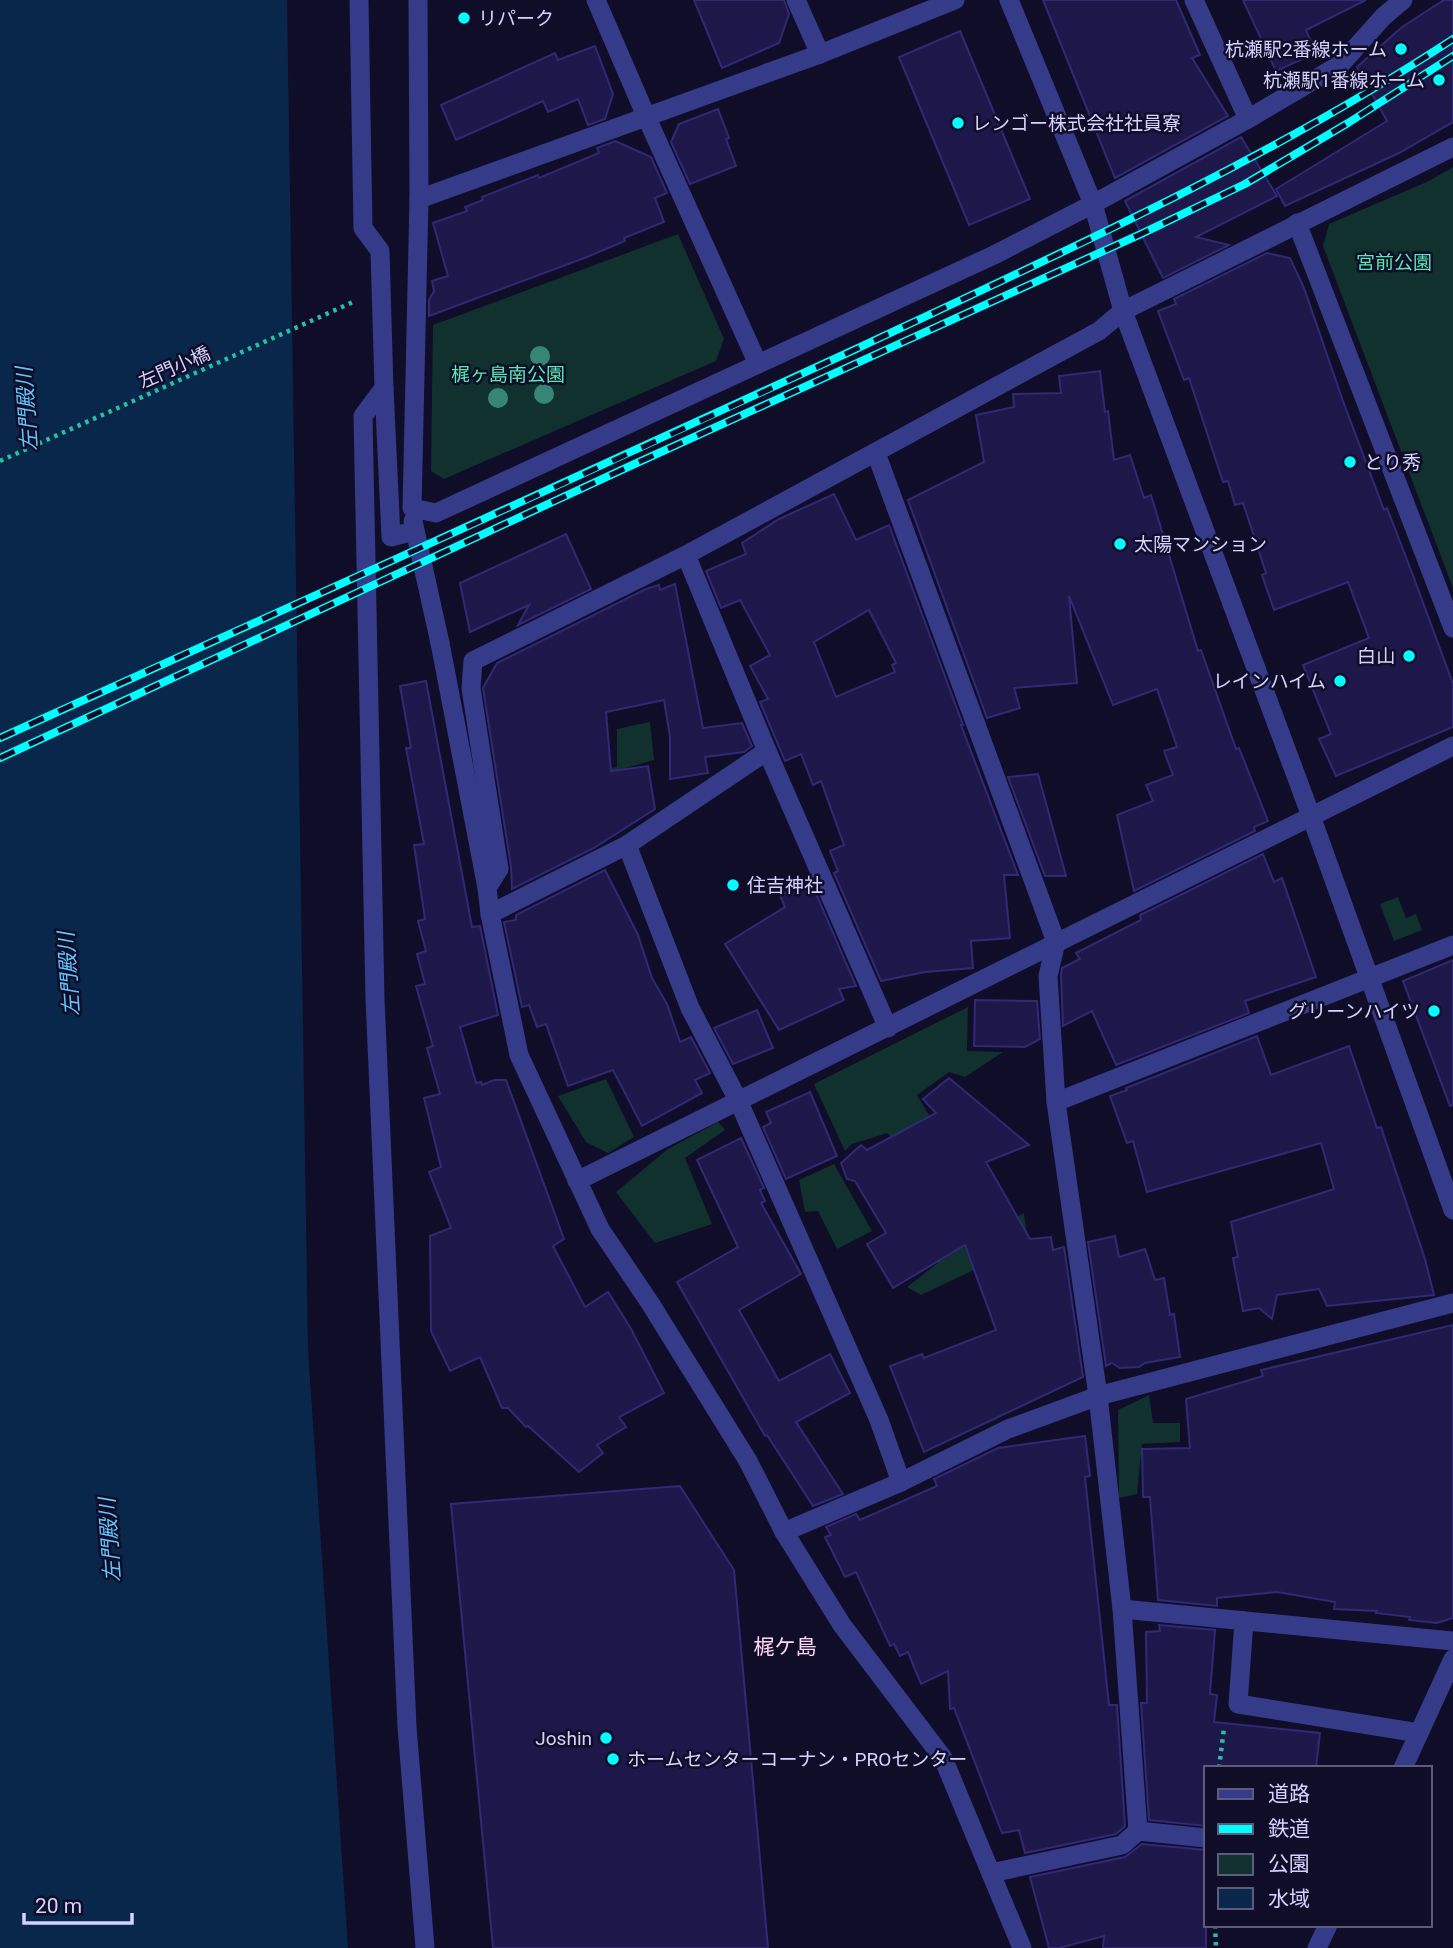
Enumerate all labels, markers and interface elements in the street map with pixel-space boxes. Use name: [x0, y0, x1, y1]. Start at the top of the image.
place label: リパーク: [478, 7, 554, 30]
marker: リパーク: [456, 10, 472, 26]
place label: 杭瀬駅2番線ホーム: [1225, 38, 1387, 61]
marker: 杭瀬駅2番線ホーム: [1393, 41, 1409, 57]
place label: 杭瀬駅1番線ホーム: [1263, 69, 1425, 92]
marker: 杭瀬駅1番線ホーム: [1431, 72, 1447, 88]
place label: レンゴー株式会社社員寮: [972, 112, 1181, 135]
marker: レンゴー株式会社社員寮: [950, 115, 966, 131]
park label: 宮前公園: [1356, 251, 1432, 274]
street label: 左門小橋: [135, 341, 214, 393]
park label: 梶ヶ島南公園: [451, 363, 565, 386]
water label: 左門殿川: [12, 364, 42, 452]
place label: とり秀: [1364, 451, 1421, 474]
marker: とり秀: [1342, 454, 1358, 470]
place label: 太陽マンション: [1134, 533, 1267, 556]
marker: 太陽マンション: [1112, 536, 1128, 552]
place label: 白山: [1357, 645, 1395, 668]
marker: 白山: [1401, 648, 1417, 664]
place label: レインハイム: [1213, 670, 1326, 693]
marker: レインハイム: [1332, 673, 1348, 689]
place label: 住吉神社: [747, 874, 823, 897]
marker: 住吉神社: [725, 877, 741, 893]
water label: 左門殿川: [54, 929, 84, 1017]
place label: グリーンハイツ: [1288, 1000, 1420, 1023]
marker: グリーンハイツ: [1426, 1003, 1442, 1019]
water label: 左門殿川: [95, 1495, 125, 1583]
district label: 梶ケ島: [754, 1635, 817, 1659]
place label: Joshin: [535, 1727, 592, 1750]
marker: Joshin: [598, 1730, 614, 1746]
place label: ホームセンターコーナン・PROセンター: [627, 1748, 967, 1771]
marker: ホームセンターコーナン・PROセンター: [605, 1751, 621, 1767]
legend: [1204, 1766, 1432, 1927]
text: 道路: [1268, 1782, 1310, 1806]
text: 鉄道: [1268, 1817, 1310, 1841]
text: 公園: [1268, 1852, 1310, 1876]
scale bar: [24, 1882, 133, 1926]
text: 水域: [1268, 1887, 1310, 1911]
text: 20 m: [35, 1894, 82, 1918]

